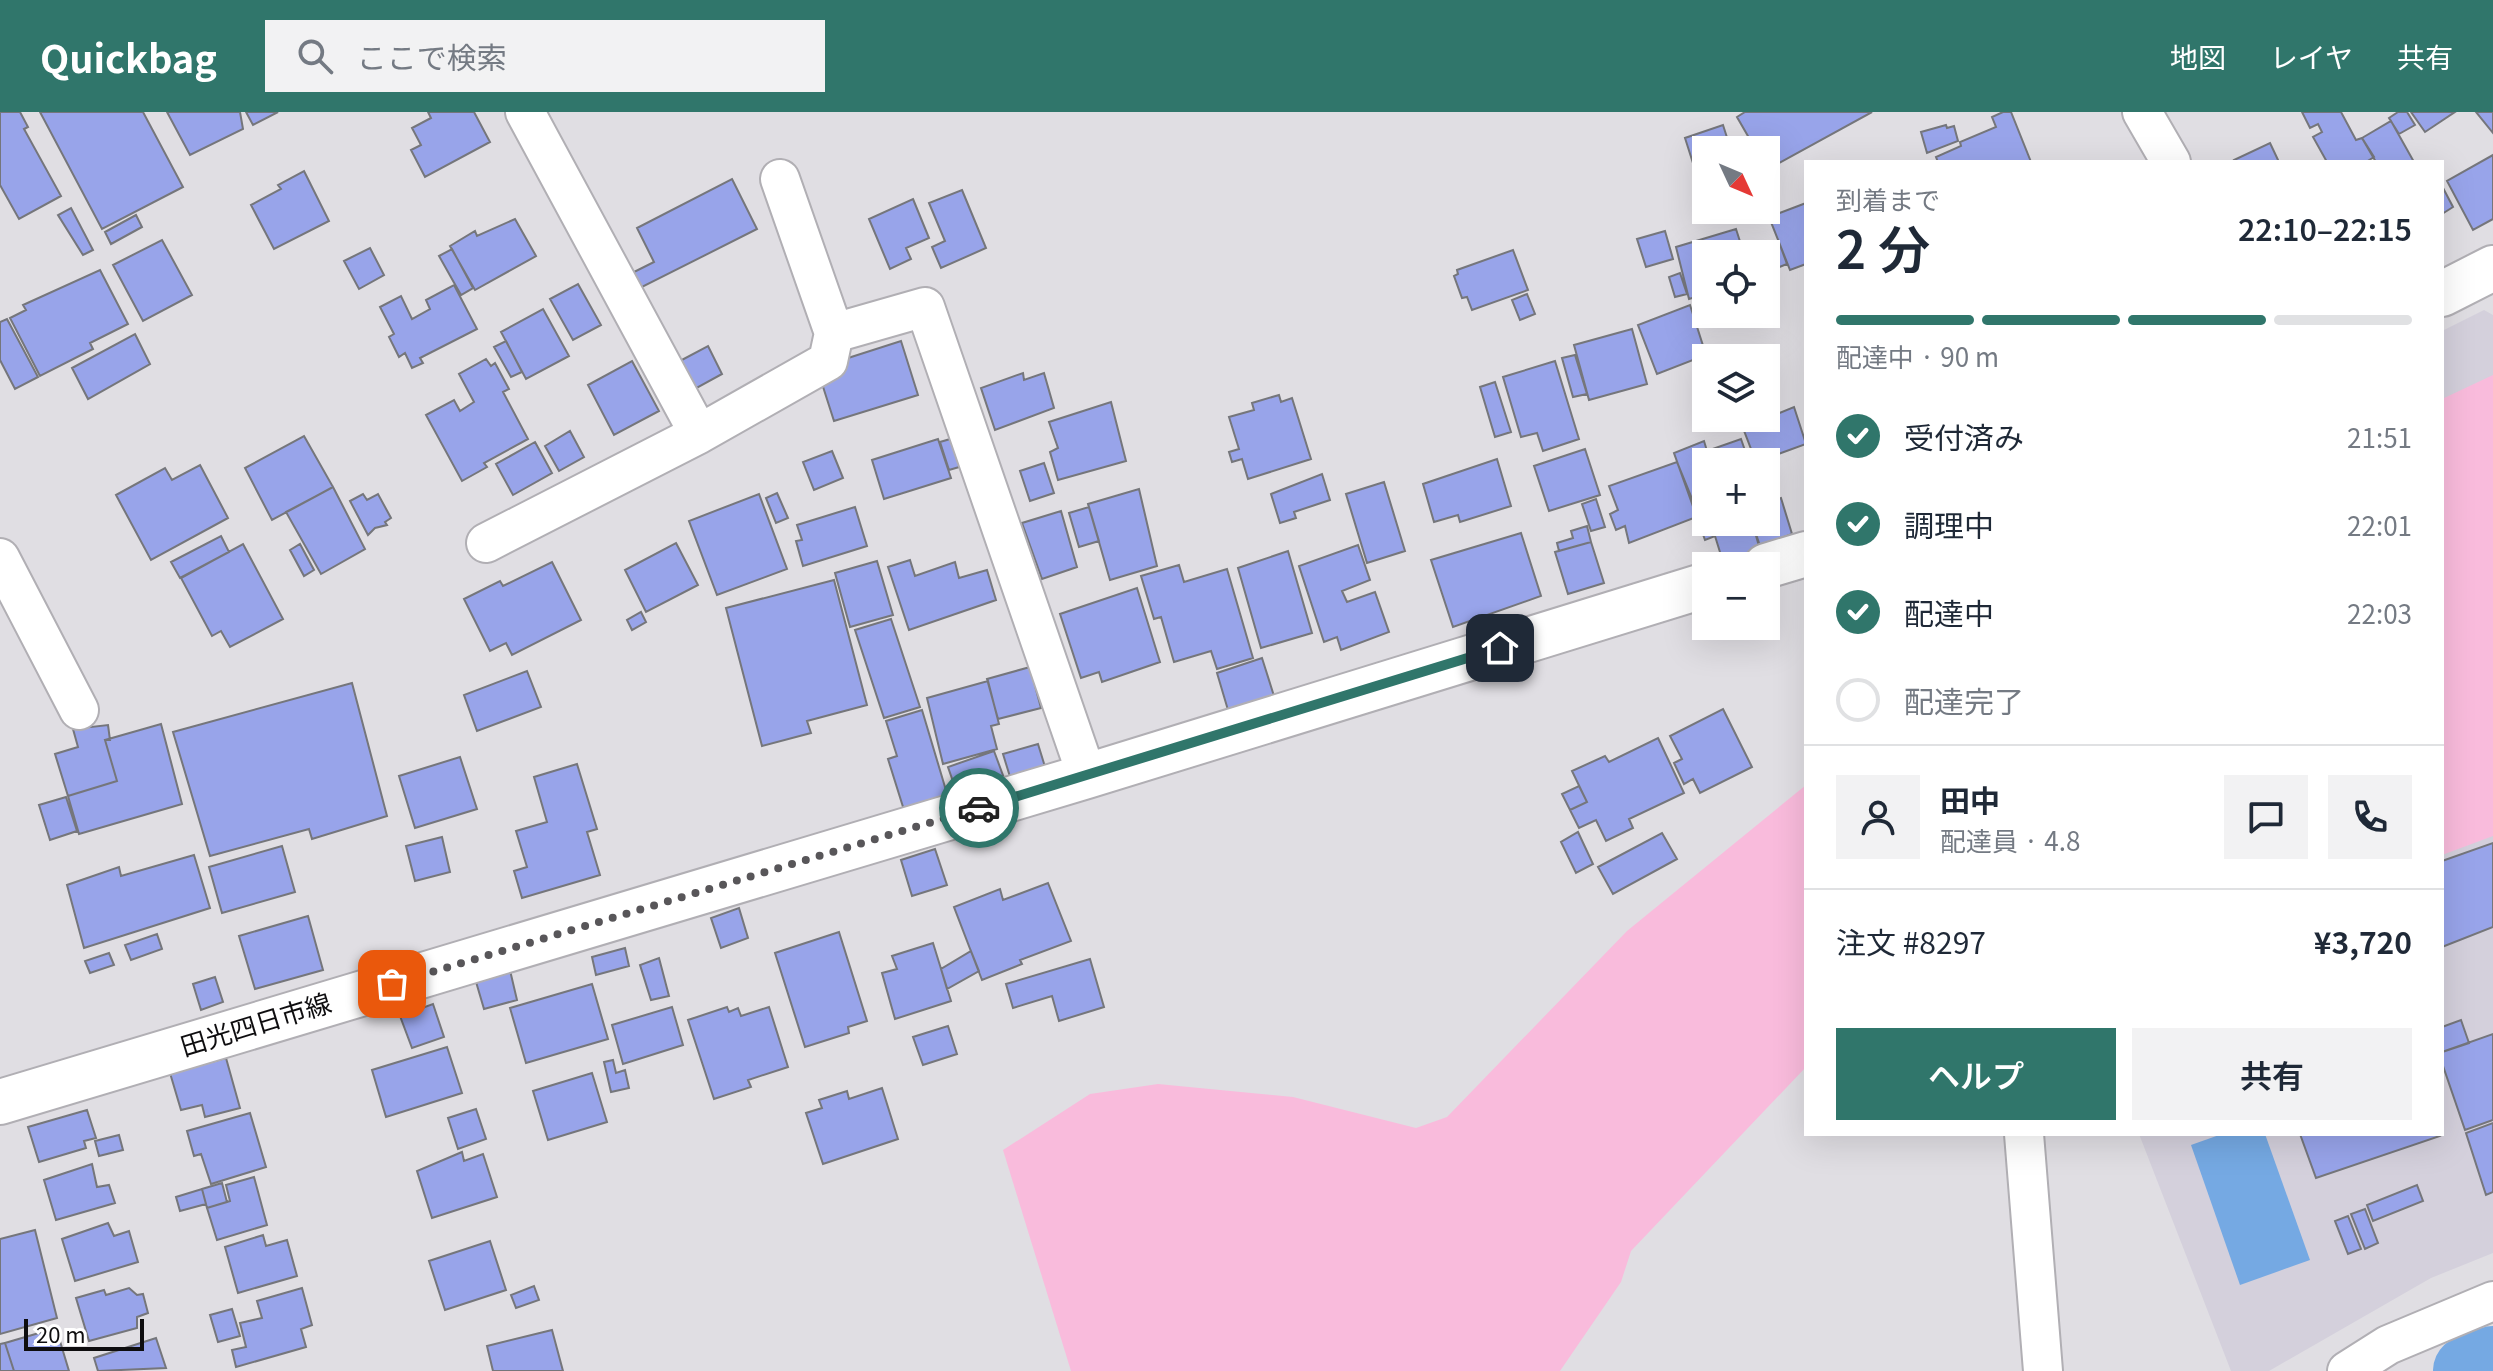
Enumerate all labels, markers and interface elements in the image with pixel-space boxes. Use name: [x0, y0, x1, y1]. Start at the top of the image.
search box: [265, 20, 825, 92]
text: Quickbag: [40, 29, 217, 84]
icon: search: [293, 34, 337, 78]
text: ここで検索: [357, 34, 507, 78]
text: 地図: [2170, 36, 2226, 76]
text: レイヤ: [2270, 36, 2353, 76]
text: 共有: [2397, 36, 2453, 76]
north arrow: [1692, 136, 1780, 224]
map controls: [1692, 136, 1780, 640]
text: 到着まで: [1836, 180, 1940, 217]
text: 22:10–22:15: [2238, 206, 2412, 250]
text: 2 分: [1836, 209, 1930, 284]
button: locate: [1692, 240, 1780, 328]
text: 配達中 · 90 m: [1836, 337, 1999, 374]
button: layers: [1692, 344, 1780, 432]
icon: check: [1836, 414, 1880, 458]
text: 受付済み: [1904, 414, 2024, 458]
text: 21:51: [2347, 418, 2412, 455]
button: +: [1692, 448, 1780, 536]
icon: check: [1836, 502, 1880, 546]
text: 調理中: [1904, 502, 1994, 546]
text: 22:01: [2347, 506, 2412, 543]
button: −: [1692, 552, 1780, 640]
icon: check: [1836, 590, 1880, 634]
text: 配達中: [1904, 590, 1994, 634]
text: 22:03: [2347, 594, 2412, 631]
pin: [1466, 614, 1534, 682]
icon: home: [1478, 626, 1522, 670]
text: 配達完了: [1904, 678, 2024, 722]
courier: [939, 768, 1019, 848]
button: person: [1836, 775, 1920, 859]
button: chat: [2224, 775, 2308, 859]
button: phone: [2328, 775, 2412, 859]
text: 田中: [1940, 777, 2000, 821]
icon: car: [957, 786, 1001, 830]
text: 配達員 · 4.8: [1940, 821, 2080, 858]
text: 注文 #8297: [1836, 919, 1986, 963]
text: ¥3,720: [2314, 919, 2412, 963]
pin: [358, 950, 426, 1018]
icon: bag: [370, 962, 414, 1006]
street label: 田光四日市線: [175, 982, 335, 1063]
button: ヘルプ: [1836, 1028, 2116, 1120]
button: 共有: [2132, 1028, 2412, 1120]
scale bar: [24, 1315, 144, 1351]
text: 20 m: [36, 1317, 86, 1349]

